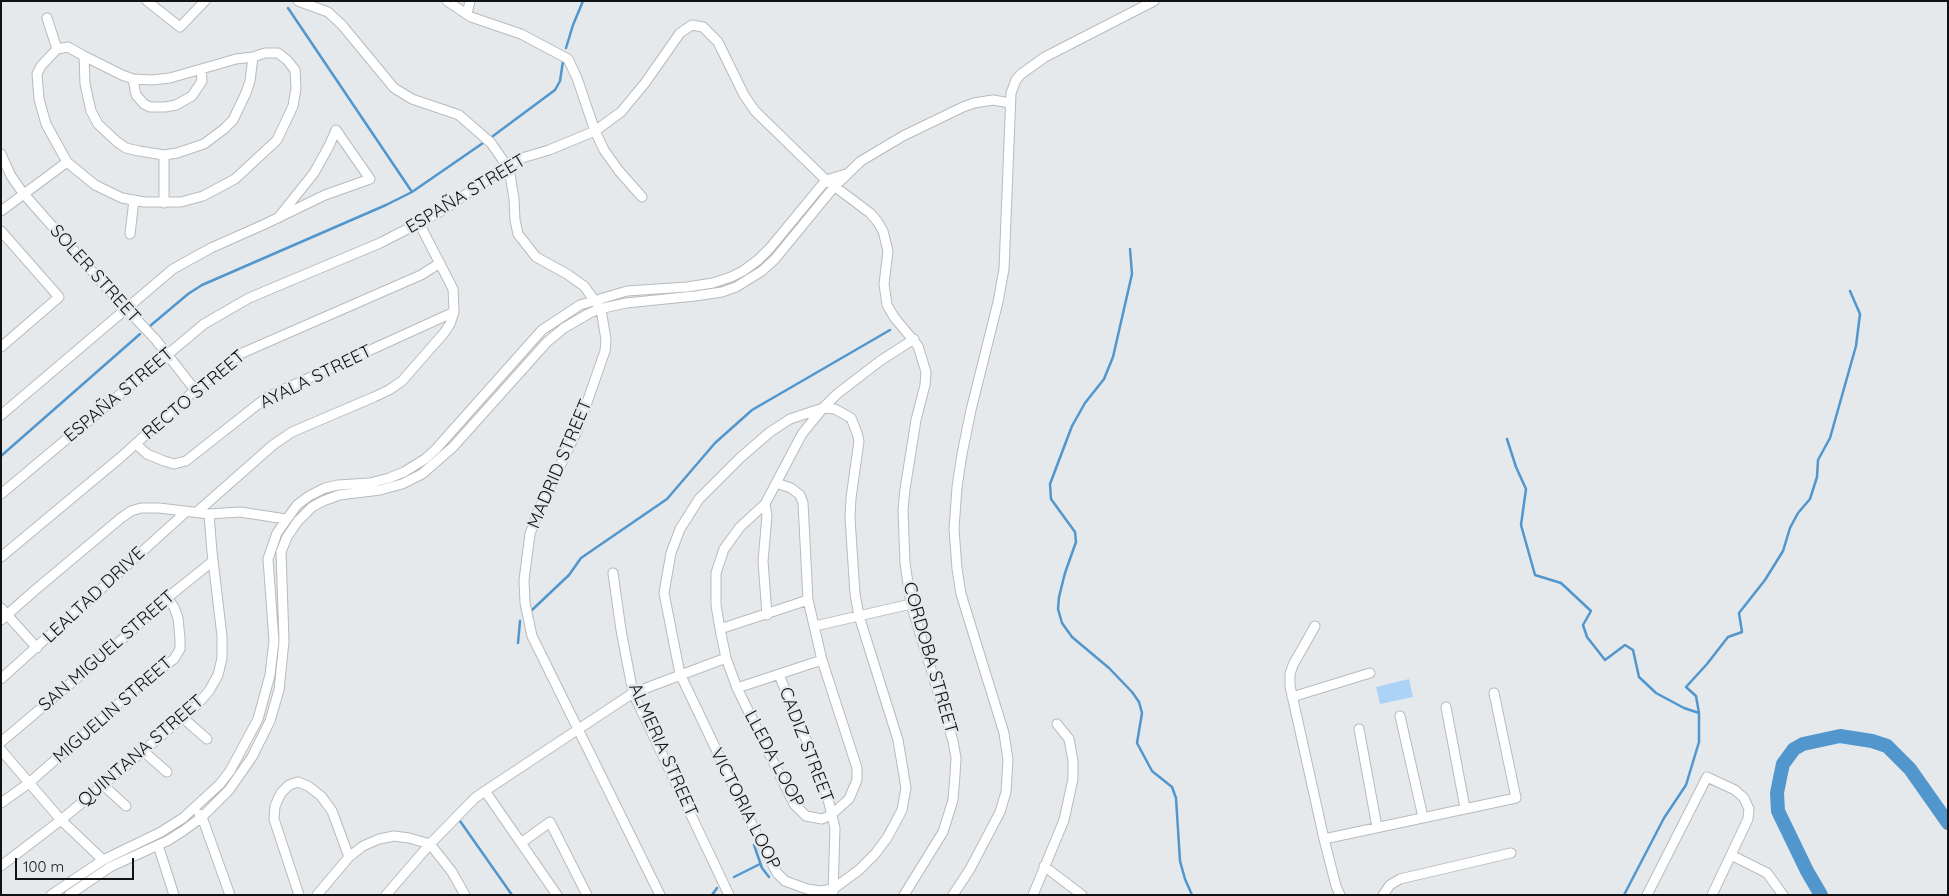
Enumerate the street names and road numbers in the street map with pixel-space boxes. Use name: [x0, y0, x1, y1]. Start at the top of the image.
street label: ESPAÑA STREET: [402, 150, 530, 238]
street label: SOLER STREET: [45, 220, 145, 328]
street label: AYALA STREET: [256, 340, 376, 414]
street label: ESPAÑA STREET: [60, 343, 178, 447]
street label: RECTO STREET: [138, 346, 250, 444]
street label: MADRID STREET: [523, 396, 597, 532]
street label: LEALTAD DRIVE: [39, 542, 149, 648]
street label: CORDOBA STREET: [898, 580, 962, 736]
street label: SAN MIGUEL STREET: [34, 586, 180, 716]
street label: MIGUELIN STREET: [49, 652, 177, 768]
street label: ALMERIA STREET: [624, 680, 702, 820]
street label: CADIZ STREET: [774, 684, 838, 806]
street label: QUINTANA STREET: [74, 690, 208, 812]
street label: LLEDA LOOP: [739, 707, 809, 811]
street label: VICTORIA LOOP: [705, 745, 785, 873]

